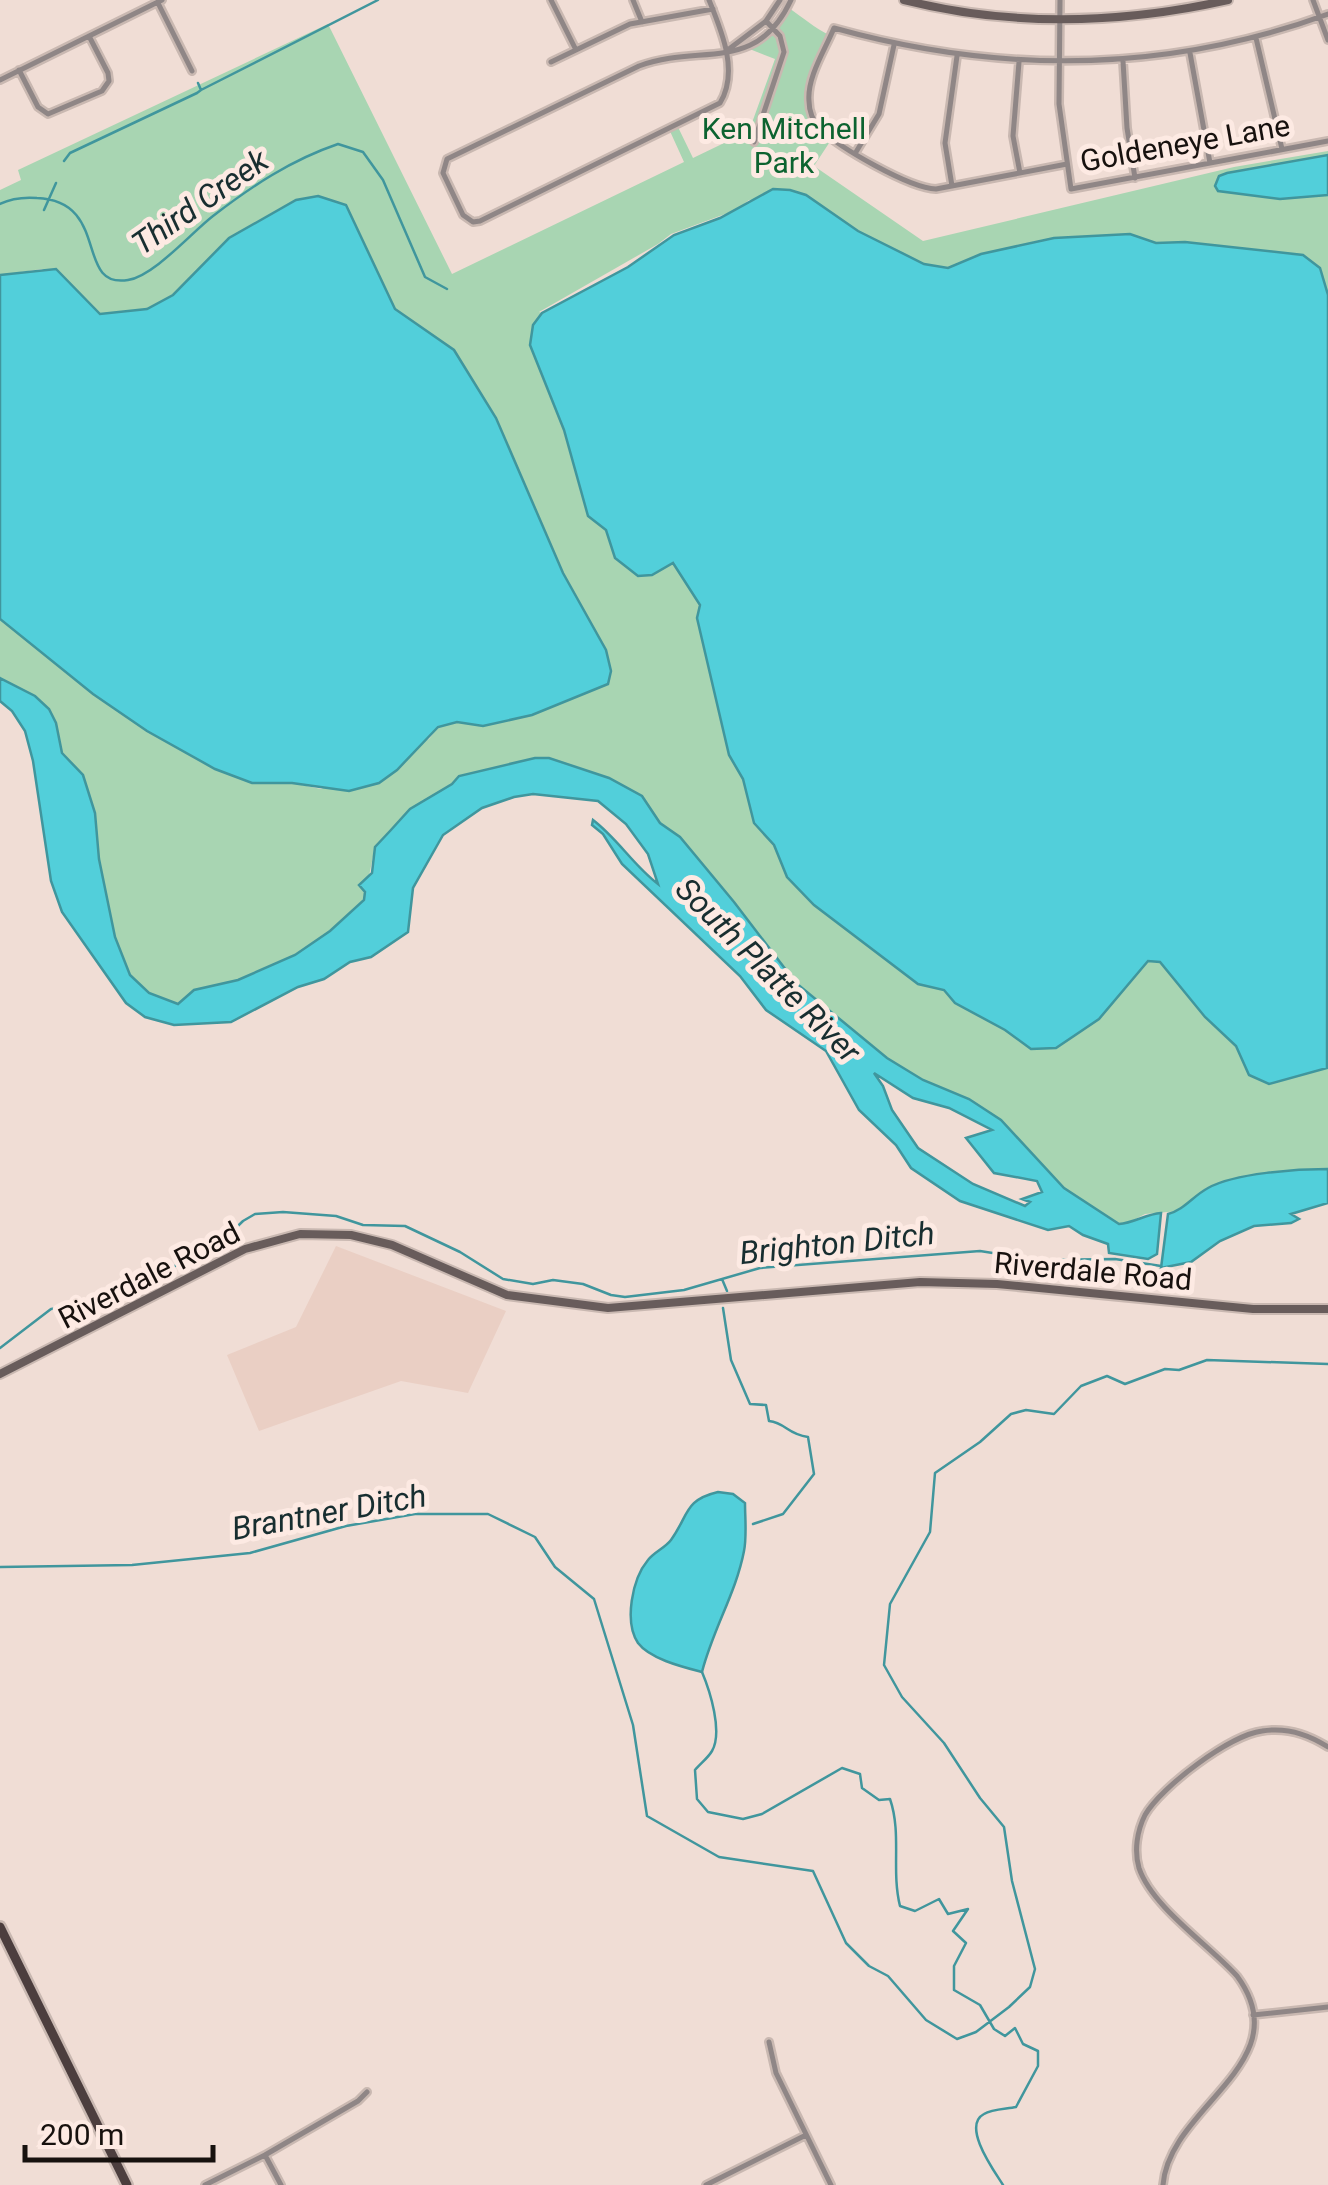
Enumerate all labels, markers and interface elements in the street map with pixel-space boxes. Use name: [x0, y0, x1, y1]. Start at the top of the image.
street label: Goldeneye Lane: [1077, 107, 1293, 179]
park label: Ken Mitchell Park: [702, 111, 866, 180]
water label: Third Creek: [124, 140, 277, 263]
water label: South Platte River: [668, 870, 869, 1071]
street label: Riverdale Road: [53, 1214, 245, 1336]
water label: Brighton Ditch: [738, 1214, 936, 1272]
street label: Riverdale Road: [993, 1245, 1193, 1297]
water label: Brantner Ditch: [229, 1476, 429, 1548]
scale bar: [25, 2100, 212, 2162]
text: 200 m: [40, 2117, 124, 2152]

